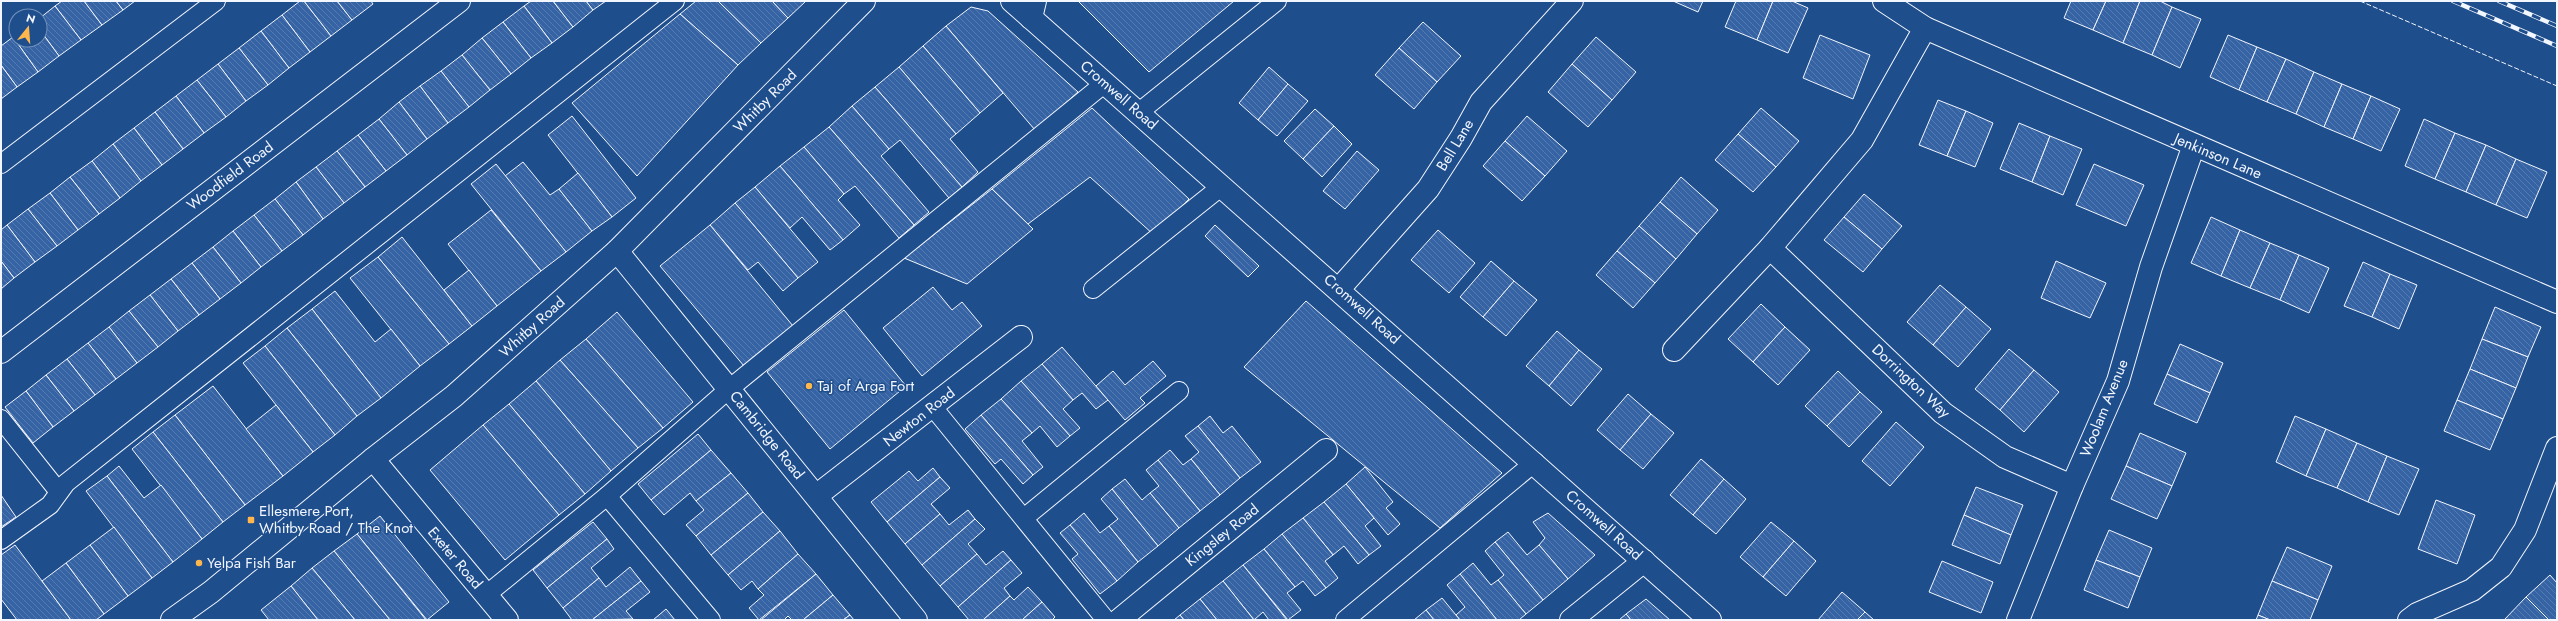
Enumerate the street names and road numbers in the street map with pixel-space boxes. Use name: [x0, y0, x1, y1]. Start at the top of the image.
street label: Cromwell Road: [1075, 55, 1163, 135]
street label: Whitby Road: [728, 64, 802, 138]
street label: Bell Lane: [1431, 115, 1479, 175]
street label: Jenkinson Lane: [2169, 127, 2266, 185]
street label: Woodfield Road: [182, 136, 278, 216]
street label: Cromwell Road: [1319, 269, 1405, 349]
street label: Whitby Road: [494, 291, 570, 363]
street label: Dorrington Way: [1867, 339, 1955, 424]
street label: Woolam Avenue: [2074, 356, 2134, 460]
street label: Newton Road: [878, 382, 960, 452]
street label: Cambridge Road: [724, 386, 810, 484]
street label: Cromwell Road: [1561, 485, 1647, 565]
street label: Kingsley Road: [1180, 498, 1264, 572]
street label: Exeter Road: [422, 522, 488, 594]

